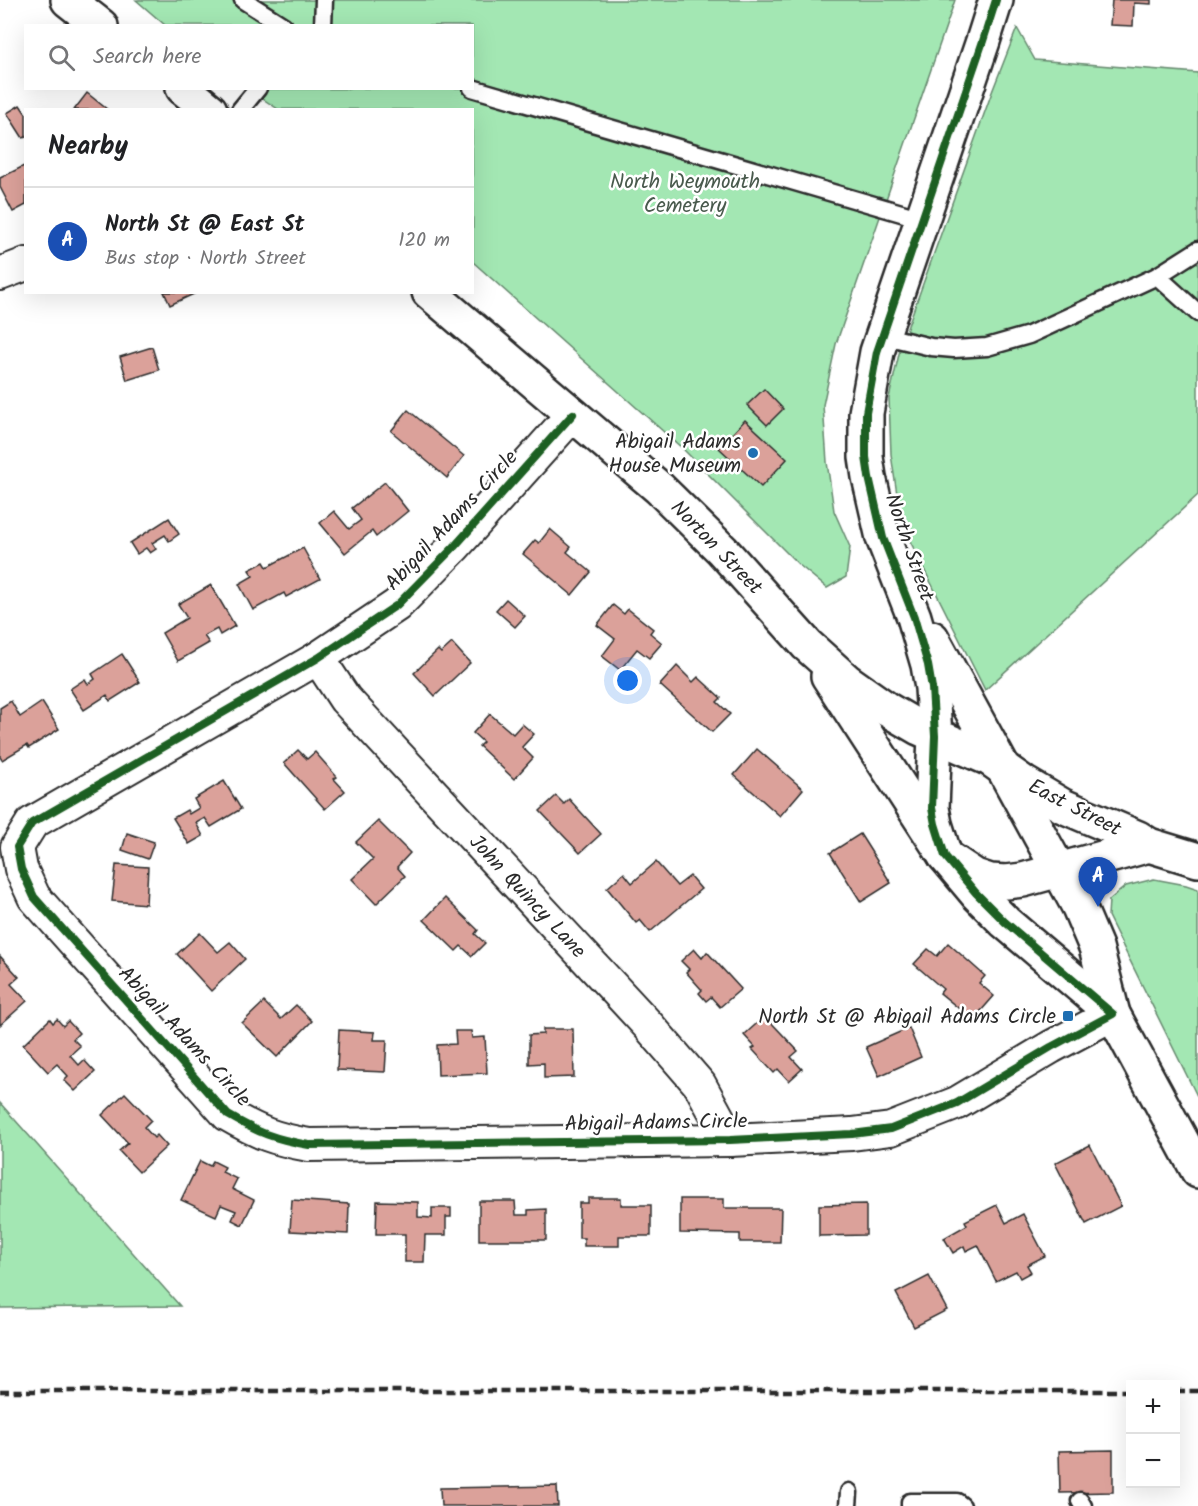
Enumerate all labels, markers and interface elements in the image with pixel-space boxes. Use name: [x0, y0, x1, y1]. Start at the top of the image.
search box: [24, 24, 474, 90]
text: Search here: [93, 40, 201, 75]
icon: search: [45, 41, 78, 74]
text: Nearby: [48, 126, 128, 168]
park label: North Weymouth Cemetery: [610, 166, 760, 223]
text: North St @ East St: [105, 208, 304, 243]
text: A: [61, 225, 74, 257]
text: 120 m: [398, 225, 450, 257]
text: Bus stop · North Street: [105, 243, 306, 275]
place label: Abigail Adams House Museum: [609, 426, 741, 483]
street label: Abigail Adams Circle: [378, 443, 527, 599]
marker: Abigail Adams House Museum: [746, 446, 760, 460]
street label: North Street: [875, 489, 943, 607]
street label: Norton Street: [662, 493, 770, 604]
your location: [613, 666, 642, 695]
street label: East Street: [1022, 771, 1128, 846]
street label: John Quincy Lane: [460, 827, 594, 967]
pin: A: [1078, 858, 1118, 907]
street label: Abigail Adams Circle: [109, 959, 259, 1116]
place label: North St @ Abigail Adams Circle: [758, 1001, 1057, 1034]
marker: North St @ Abigail Adams Circle: [1061, 1009, 1075, 1023]
street label: Abigail Adams Circle: [564, 1105, 748, 1142]
map controls: [1126, 1380, 1180, 1488]
button: +: [1126, 1380, 1180, 1434]
button: −: [1126, 1434, 1180, 1488]

